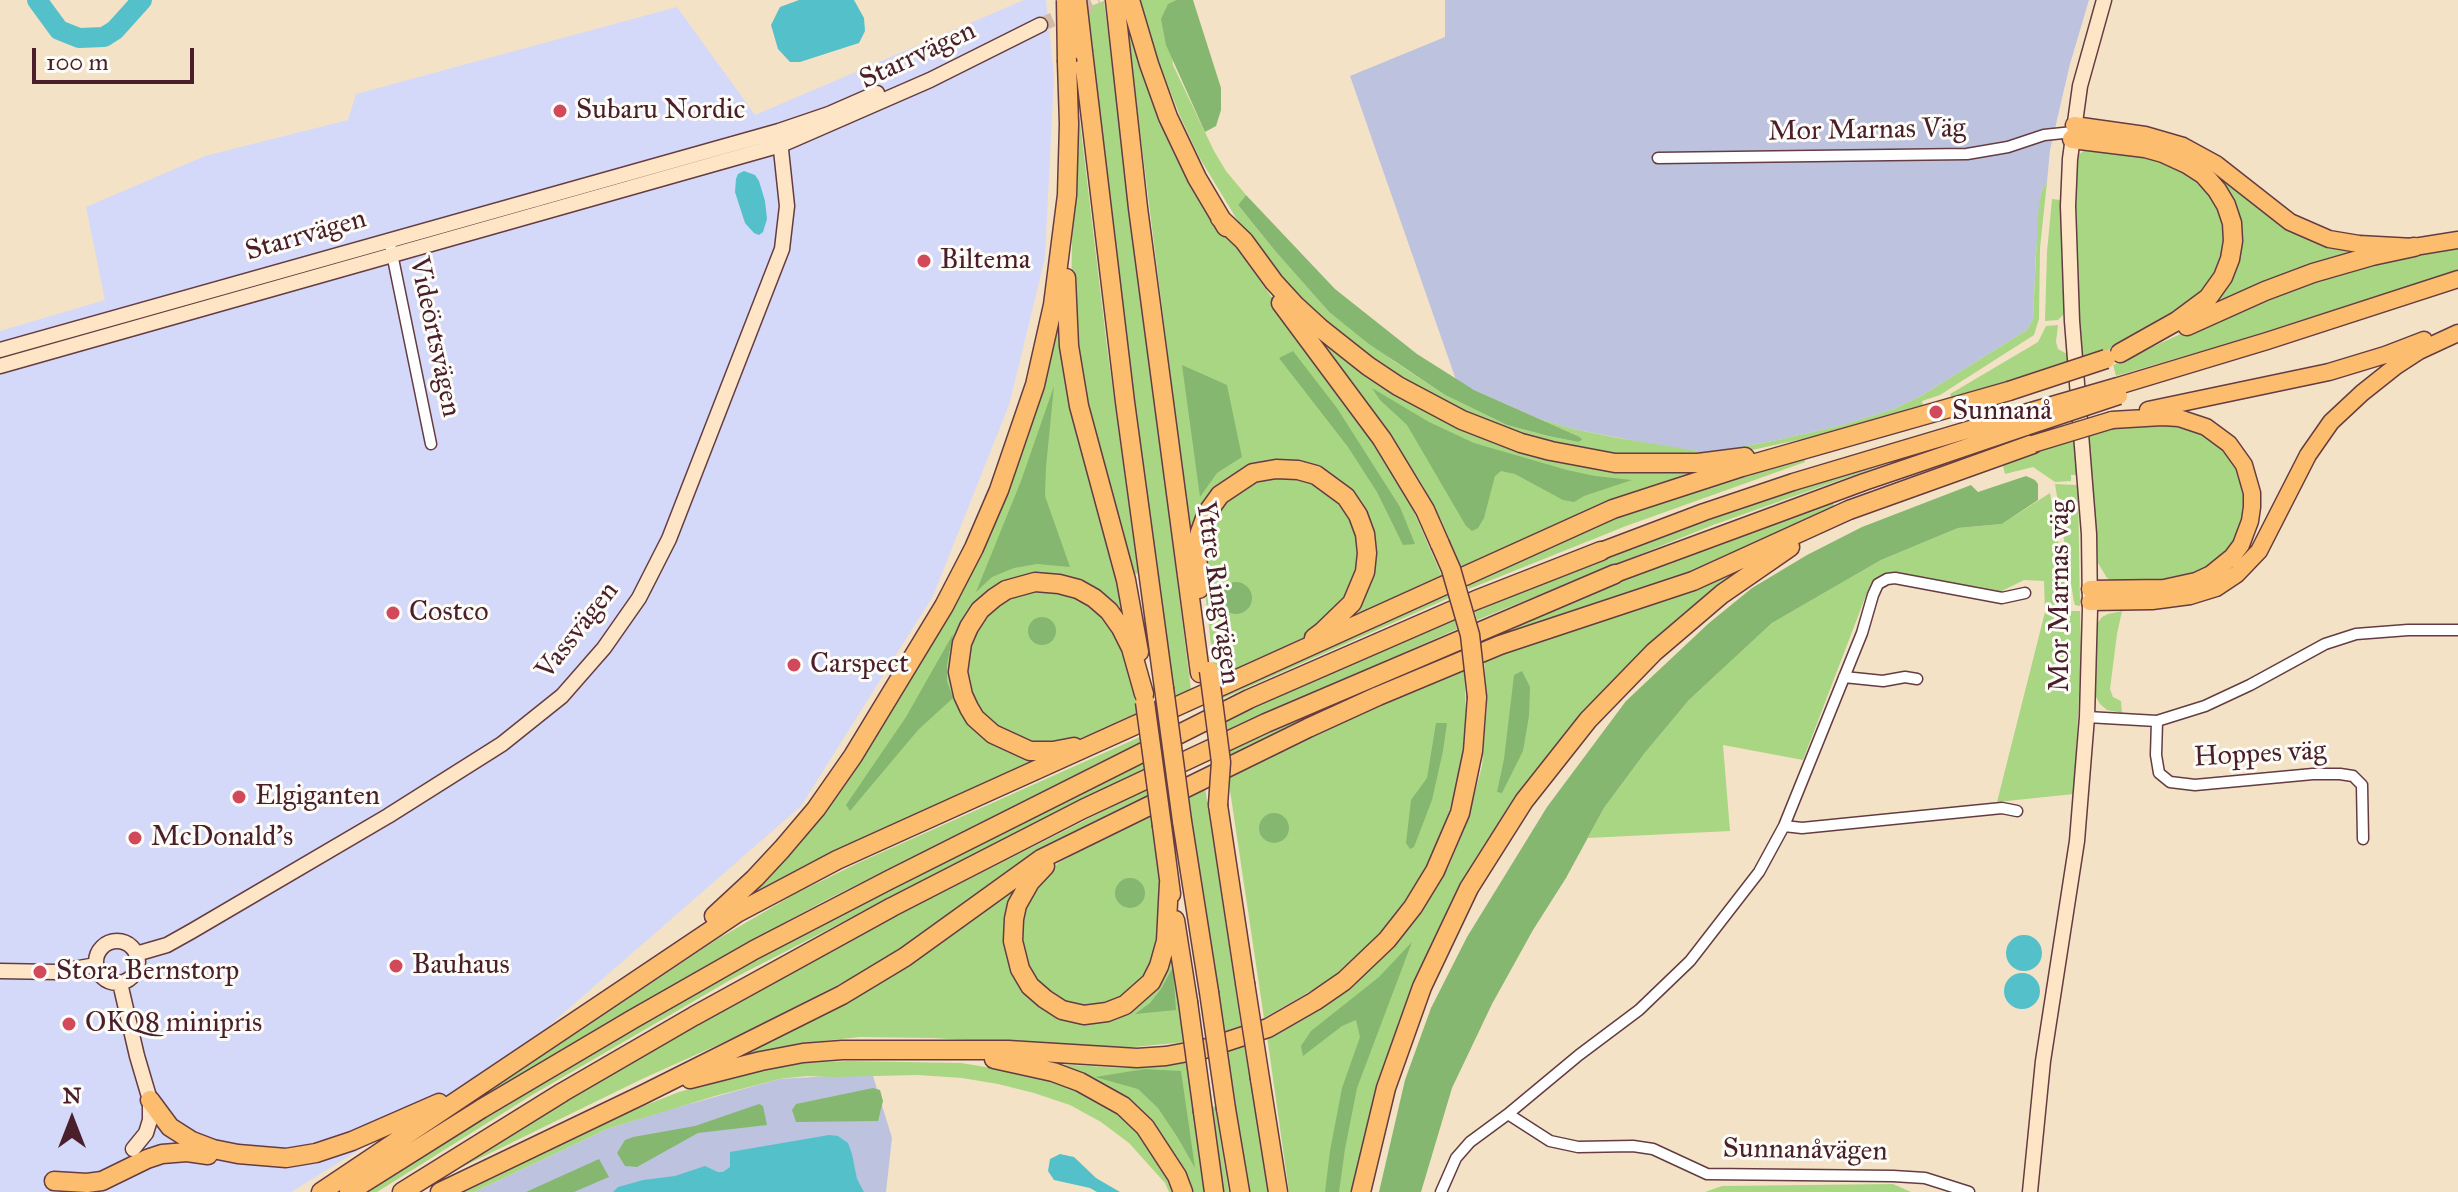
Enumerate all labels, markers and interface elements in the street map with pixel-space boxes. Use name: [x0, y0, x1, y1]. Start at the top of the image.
street label: Starrvägen: [855, 15, 981, 97]
scale bar: [36, 32, 198, 82]
text: 100 m: [46, 47, 109, 77]
place label: Subaru Nordic: [576, 94, 745, 128]
marker: Subaru Nordic: [551, 102, 569, 120]
street label: Mor Marnas Väg: [1768, 112, 1966, 150]
street label: Starrvägen: [242, 203, 370, 269]
place label: Biltema: [940, 244, 1030, 278]
marker: Biltema: [915, 252, 933, 270]
street label: Videörtsvägen: [401, 254, 467, 420]
place label: Sunnanå: [1952, 395, 2052, 429]
marker: Sunnanå: [1927, 403, 1945, 421]
street label: Yttre Ringvägen: [1187, 499, 1247, 687]
street label: Mor Marnas väg: [2044, 500, 2078, 692]
street label: Vassvägen: [529, 575, 627, 687]
place label: Costco: [409, 596, 489, 630]
marker: Costco: [384, 604, 402, 622]
place label: Carspect: [810, 648, 909, 682]
marker: Carspect: [785, 656, 803, 674]
street label: Hoppes väg: [2193, 735, 2327, 775]
place label: Elgiganten: [255, 780, 380, 814]
marker: Elgiganten: [230, 788, 248, 806]
place label: McDonald's: [151, 821, 293, 855]
marker: McDonald's: [126, 829, 144, 847]
place label: Bauhaus: [412, 949, 510, 983]
place label: Stora Bernstorp: [56, 955, 239, 989]
marker: Bauhaus: [387, 957, 405, 975]
marker: Stora Bernstorp: [31, 963, 49, 981]
place label: OKQ8 minipris: [85, 1007, 262, 1041]
marker: OKQ8 minipris: [60, 1015, 78, 1033]
north arrow: [32, 1080, 112, 1160]
text: N: [63, 1082, 81, 1109]
street label: Sunnanåvägen: [1722, 1133, 1888, 1169]

